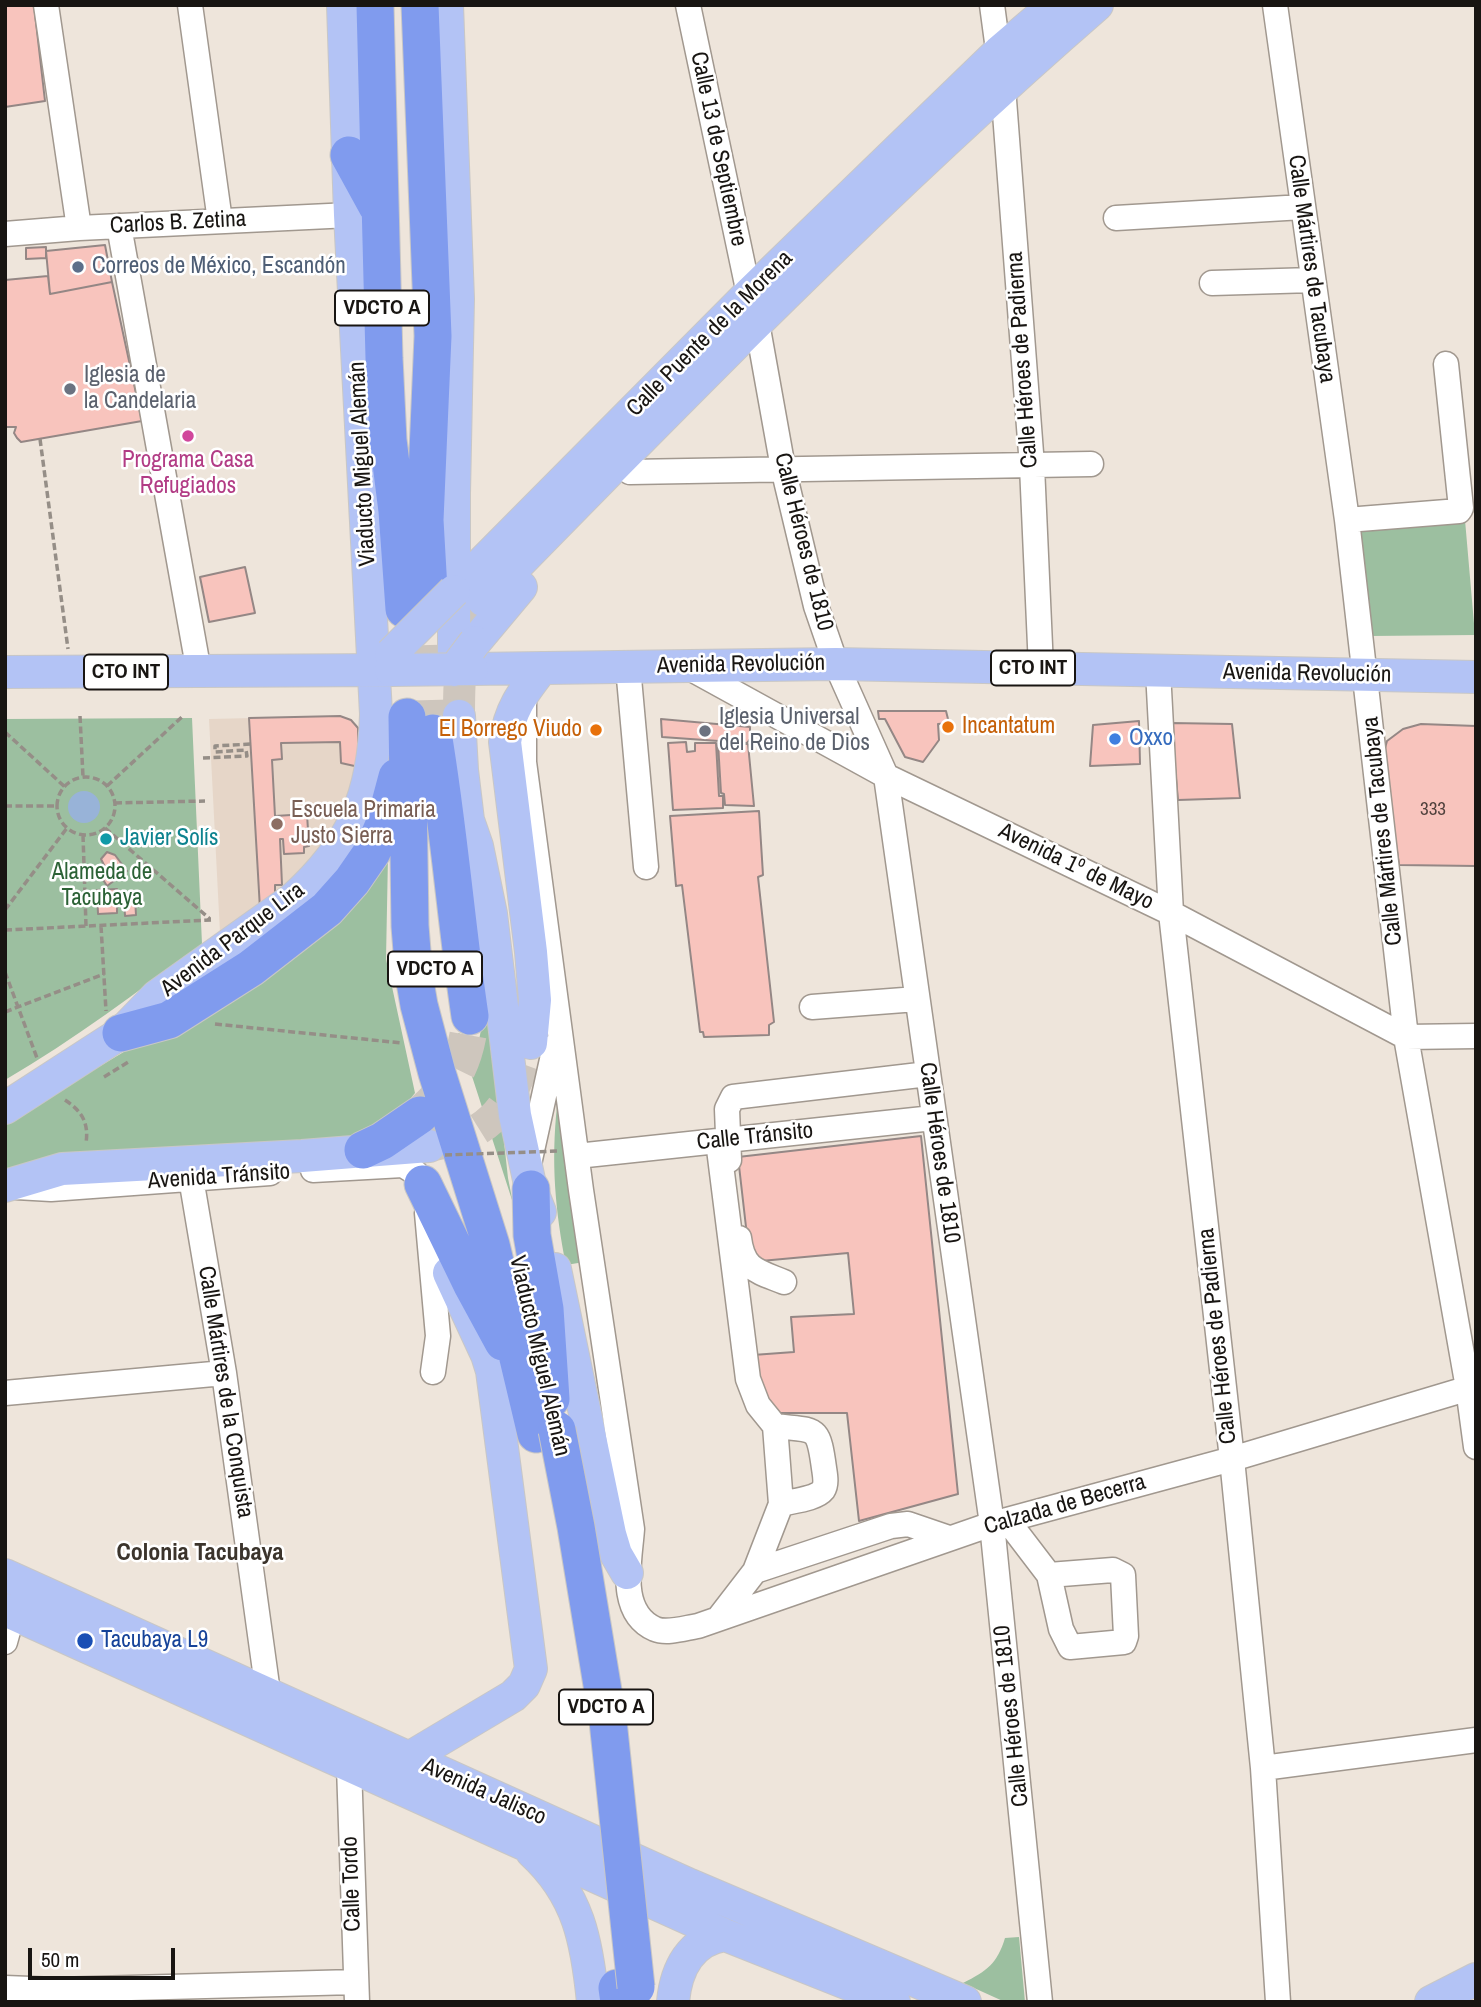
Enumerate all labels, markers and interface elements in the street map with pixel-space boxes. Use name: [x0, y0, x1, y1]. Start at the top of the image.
street label: Calle 13 de Septiembre: [684, 49, 752, 249]
street label: Calle Mártires de Tacubaya: [1281, 153, 1341, 385]
street label: Carlos B. Zetina: [109, 206, 247, 240]
street label: Calle Puente de la Morena: [621, 245, 799, 423]
street label: Calle Héroes de Padierna: [1002, 251, 1044, 469]
place label: Correos de México, Escandón: [92, 253, 346, 281]
marker: Correos de México, Escandón: [70, 259, 86, 275]
road number: VDCTO A: [335, 290, 429, 326]
street label: Viaducto Miguel Alemán: [344, 361, 382, 567]
place label: Iglesia de la Candelaria: [84, 362, 196, 416]
marker: Iglesia de la Candelaria: [62, 381, 78, 397]
marker: Programa Casa Refugiados: [180, 428, 196, 444]
place label: Programa Casa Refugiados: [122, 447, 254, 501]
street label: Calle Héroes de 1810: [768, 450, 838, 634]
street label: Avenida Revolución: [657, 650, 825, 680]
road number: CTO INT: [991, 650, 1075, 686]
road number: CTO INT: [84, 654, 168, 690]
street label: Avenida Revolución: [1223, 659, 1391, 689]
place label: Iglesia Universal del Reino de Dios: [719, 704, 870, 758]
place label: Incantatum: [962, 713, 1055, 741]
street label: Calle Mártires de Tacubaya: [1357, 715, 1409, 947]
place label: El Borrego Viudo: [439, 716, 582, 744]
marker: Incantatum: [940, 719, 956, 735]
marker: El Borrego Viudo: [588, 722, 604, 738]
marker: Iglesia Universal del Reino de Dios: [697, 723, 713, 739]
place label: Oxxo: [1129, 725, 1173, 753]
marker: Oxxo: [1107, 731, 1123, 747]
place label: Escuela Primaria Justo Sierra: [291, 797, 436, 851]
house number: 333: [1420, 799, 1446, 821]
marker: Escuela Primaria Justo Sierra: [269, 816, 285, 832]
street label: Avenida 1º de Mayo: [994, 818, 1158, 916]
place label: Javier Solís: [120, 825, 219, 853]
marker: Javier Solís: [98, 831, 114, 847]
park label: Alameda de Tacubaya: [52, 859, 152, 913]
street label: Avenida Parque Lira: [156, 877, 310, 1003]
road number: VDCTO A: [388, 951, 482, 986]
street label: Calle Héroes de 1810: [913, 1061, 965, 1245]
street label: Calle Tránsito: [696, 1117, 814, 1157]
street label: Avenida Tránsito: [147, 1158, 291, 1196]
street label: Calle Héroes de Padierna: [1193, 1227, 1243, 1445]
street label: Viaducto Miguel Alemán: [502, 1253, 576, 1459]
street label: Calle Mártires de la Conquista: [191, 1264, 259, 1520]
street label: Calzada de Becerra: [981, 1469, 1149, 1541]
district label: Colonia Tacubaya: [117, 1540, 283, 1568]
street label: Calle Héroes de 1810: [989, 1624, 1035, 1808]
place label: Tacubaya L9: [101, 1627, 208, 1655]
marker: Tacubaya L9: [75, 1631, 95, 1651]
road number: VDCTO A: [559, 1690, 653, 1724]
street label: Avenida Jalisco: [418, 1752, 550, 1832]
street label: Calle Tordo: [337, 1836, 367, 1932]
scale bar: [32, 1934, 178, 1978]
text: 50 m: [41, 1945, 79, 1974]

